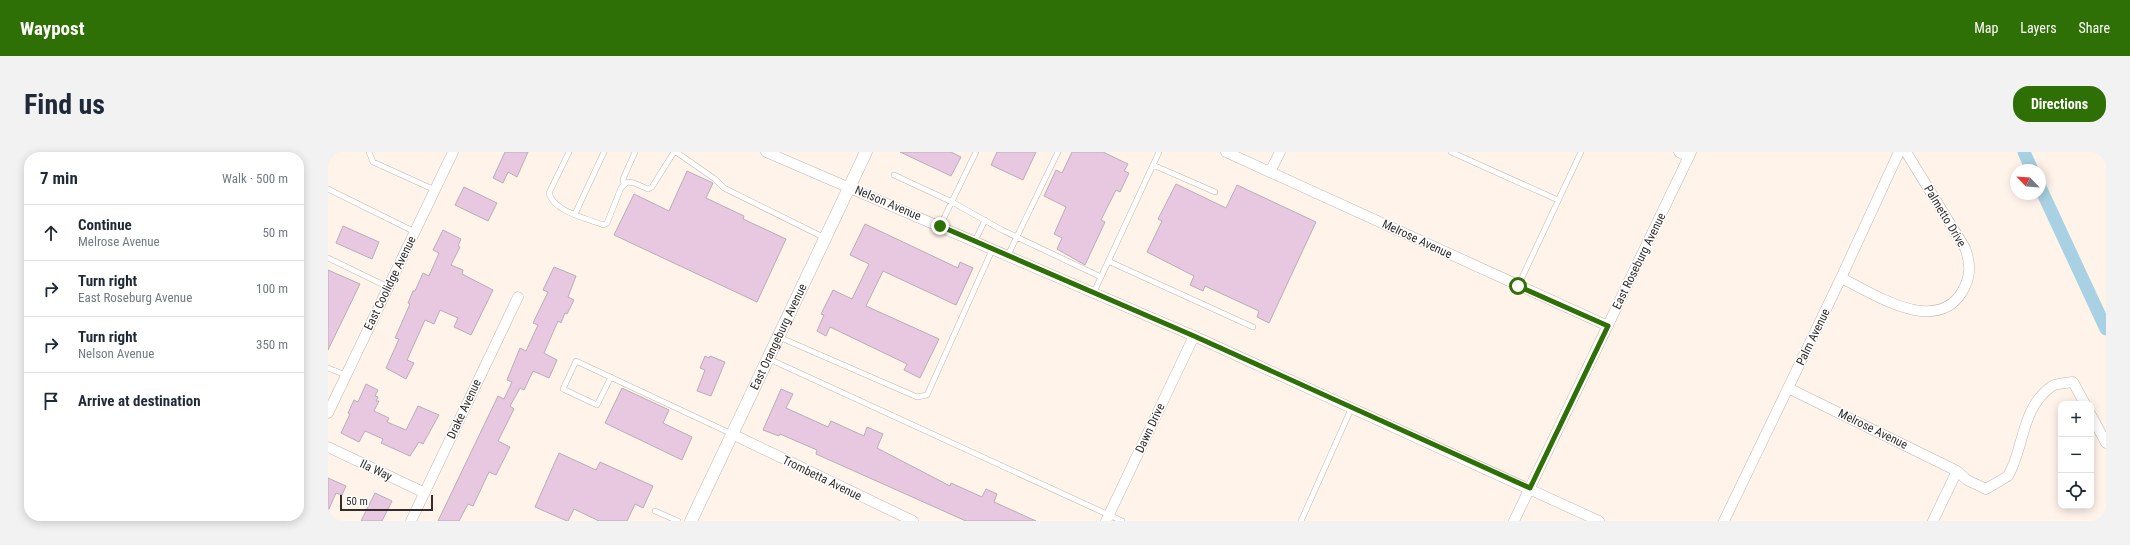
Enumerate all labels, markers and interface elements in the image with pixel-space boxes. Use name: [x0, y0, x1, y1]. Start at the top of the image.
text: Waypost: [20, 17, 85, 40]
text: Map: [1974, 20, 1998, 36]
text: Layers: [2020, 20, 2057, 36]
text: Share: [2079, 20, 2110, 36]
button: Directions: [2013, 86, 2106, 122]
text: Find us: [24, 88, 105, 121]
north arrow: [2010, 164, 2046, 200]
text: 7 min: [40, 168, 78, 188]
text: Walk · 500 m: [222, 171, 288, 186]
street label: Nelson Avenue: [853, 183, 923, 223]
street label: Palmetto Drive: [1921, 183, 1969, 250]
street label: East Roseburg Avenue: [1610, 210, 1669, 311]
text: Continue: [78, 216, 132, 234]
route end: [931, 217, 949, 235]
street label: Melrose Avenue: [1380, 217, 1454, 261]
icon: ahead: [40, 222, 62, 244]
text: 50 m: [262, 225, 288, 240]
street label: East Coolidge Avenue: [361, 233, 419, 332]
text: Melrose Avenue: [78, 234, 160, 249]
text: Turn right: [78, 272, 137, 290]
route start: [1509, 277, 1527, 295]
icon: right: [40, 278, 62, 300]
text: 100 m: [256, 281, 288, 296]
street label: East Orangeburg Avenue: [747, 281, 810, 392]
text: East Roseburg Avenue: [78, 290, 192, 305]
street label: Palm Avenue: [1793, 306, 1833, 368]
text: Turn right: [78, 328, 137, 346]
icon: right: [40, 334, 62, 356]
text: 350 m: [256, 337, 288, 352]
text: Nelson Avenue: [78, 346, 154, 361]
street label: Drake Avenue: [444, 377, 484, 441]
icon: arrive: [40, 390, 62, 412]
text: Arrive at destination: [78, 392, 201, 410]
street label: Dawn Drive: [1132, 401, 1168, 455]
map controls: [2058, 401, 2094, 509]
button: +: [2058, 401, 2094, 437]
street label: Melrose Avenue: [1836, 406, 1910, 452]
button: −: [2058, 437, 2094, 473]
street label: Trombetta Avenue: [780, 453, 864, 503]
street label: Ila Way: [358, 456, 394, 484]
button: locate: [2058, 473, 2094, 509]
scale bar: [340, 493, 433, 512]
text: 50 m: [346, 495, 368, 508]

